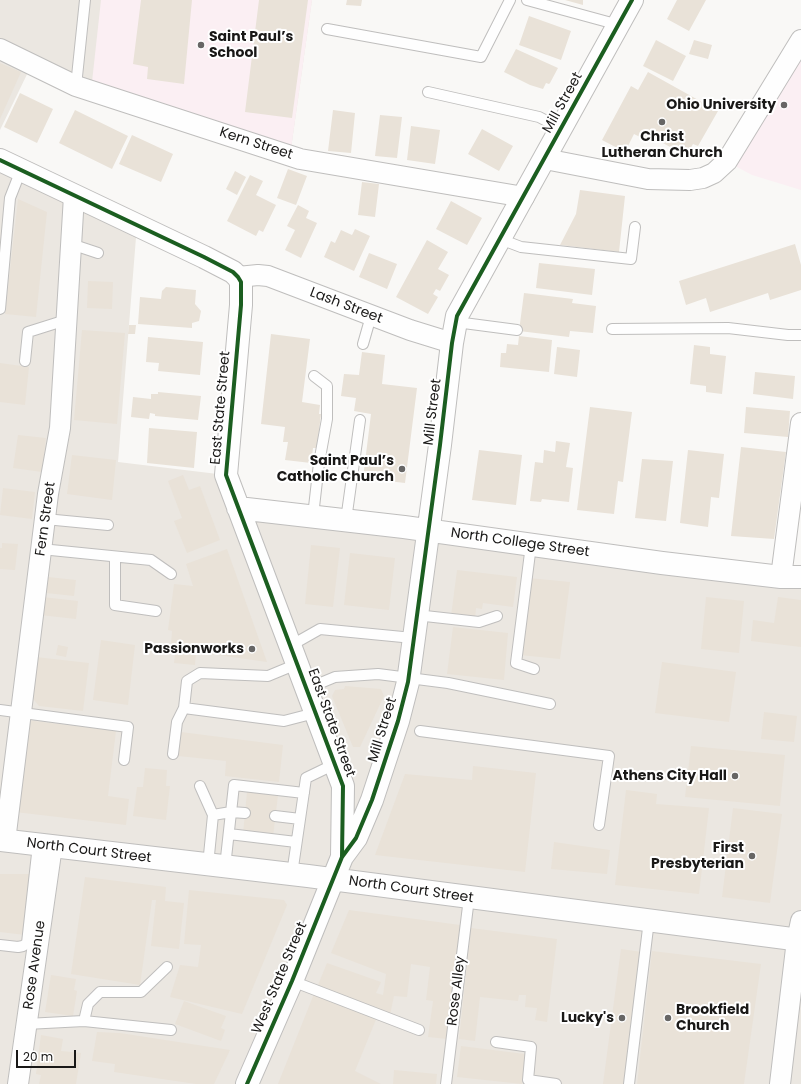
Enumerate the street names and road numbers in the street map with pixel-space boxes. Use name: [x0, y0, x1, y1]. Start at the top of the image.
street label: Mill Street: [539, 70, 587, 136]
street label: Kern Street: [217, 124, 295, 164]
street label: Lash Street: [307, 284, 385, 328]
street label: East State Street: [208, 350, 234, 466]
street label: Mill Street: [421, 378, 445, 446]
street label: Fern Street: [32, 481, 60, 557]
street label: North College Street: [449, 525, 591, 561]
street label: East State Street: [304, 667, 358, 779]
street label: Mill Street: [365, 695, 401, 765]
street label: North Court Street: [26, 835, 152, 867]
street label: North Court Street: [348, 873, 474, 907]
street label: Rose Avenue: [20, 919, 50, 1011]
street label: West State Street: [249, 920, 311, 1036]
street label: Rose Alley: [444, 955, 470, 1027]

